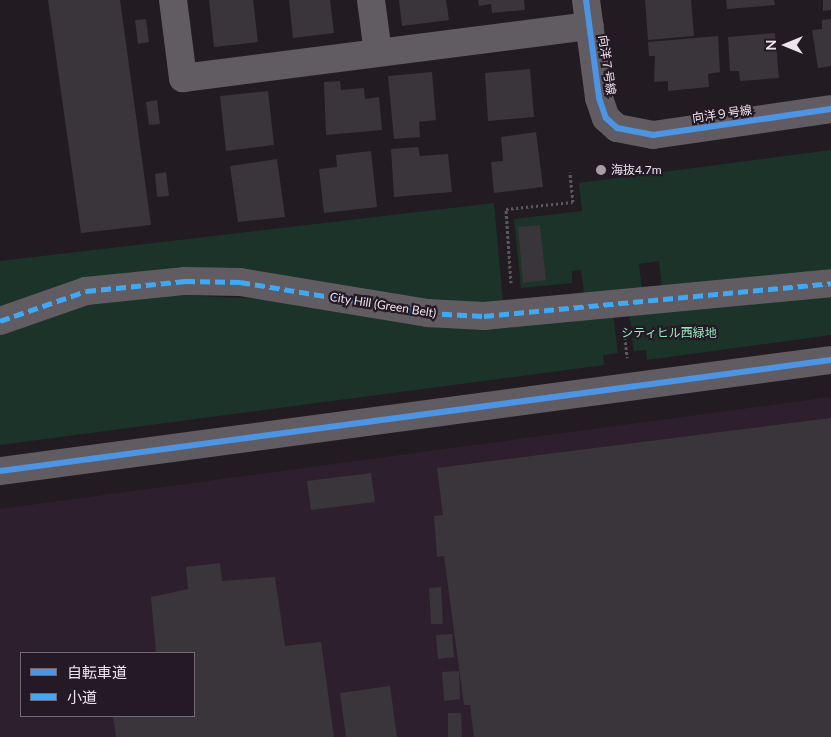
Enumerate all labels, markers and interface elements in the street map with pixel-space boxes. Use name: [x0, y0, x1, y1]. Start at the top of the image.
north arrow: [761, 20, 811, 70]
street label: 向洋７号線: [596, 34, 618, 96]
text: N: [762, 40, 779, 50]
street label: 向洋９号線: [691, 103, 753, 125]
place label: 海抜4.7m: [611, 163, 662, 177]
marker: 海抜4.7m: [595, 164, 607, 176]
street label: City Hill (Green Belt): [329, 289, 437, 321]
park label: シティヒル西緑地: [621, 326, 717, 340]
legend: [20, 652, 195, 717]
text: 自転車道: [67, 663, 127, 681]
text: 小道: [67, 688, 97, 706]

